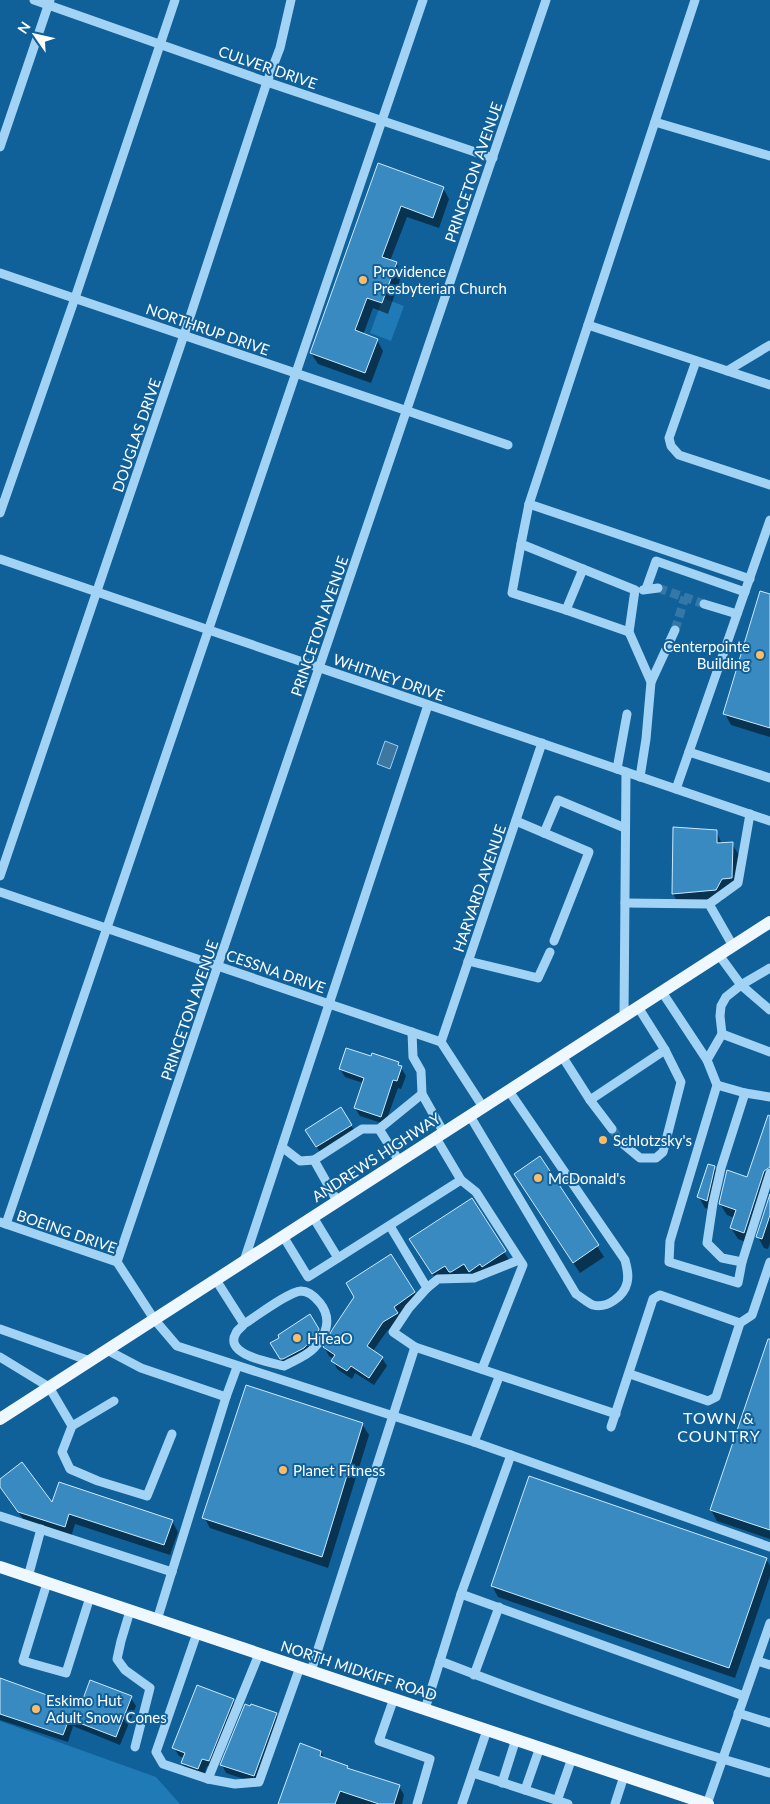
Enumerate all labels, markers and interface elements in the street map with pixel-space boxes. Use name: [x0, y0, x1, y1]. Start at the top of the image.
north arrow: [10, 10, 60, 60]
text: N: [14, 18, 34, 37]
street label: CULVER DRIVE: [216, 42, 320, 92]
street label: PRINCETON AVENUE: [441, 99, 505, 245]
place label: Providence Presbyterian Church: [373, 262, 507, 297]
marker: Providence Presbyterian Church: [357, 274, 369, 286]
street label: NORTHRUP DRIVE: [144, 299, 272, 359]
street label: DOUGLAS DRIVE: [108, 376, 164, 494]
street label: PRINCETON AVENUE: [287, 553, 351, 699]
place label: Centerpointe Building: [663, 637, 750, 672]
marker: Centerpointe Building: [754, 649, 766, 661]
street label: WHITNEY DRIVE: [331, 650, 447, 704]
street label: HARVARD AVENUE: [449, 822, 509, 954]
street label: PRINCETON AVENUE: [157, 937, 221, 1083]
street label: CESSNA DRIVE: [224, 946, 328, 996]
street label: ANDREWS HIGHWAY: [308, 1108, 444, 1205]
place label: Schlotzsky's: [613, 1131, 692, 1149]
marker: Schlotzsky's: [597, 1134, 609, 1146]
place label: McDonald's: [548, 1169, 626, 1187]
marker: McDonald's: [532, 1172, 544, 1184]
street label: BOEING DRIVE: [15, 1205, 119, 1257]
place label: HTeaO: [307, 1329, 353, 1347]
marker: HTeaO: [291, 1332, 303, 1344]
district label: TOWN & COUNTRY: [677, 1408, 761, 1445]
place label: Planet Fitness: [293, 1461, 385, 1479]
marker: Planet Fitness: [277, 1464, 289, 1476]
street label: NORTH MIDKIFF ROAD: [279, 1636, 439, 1704]
place label: Eskimo Hut Adult Snow Cones: [46, 1691, 167, 1726]
marker: Eskimo Hut Adult Snow Cones: [30, 1703, 42, 1715]

